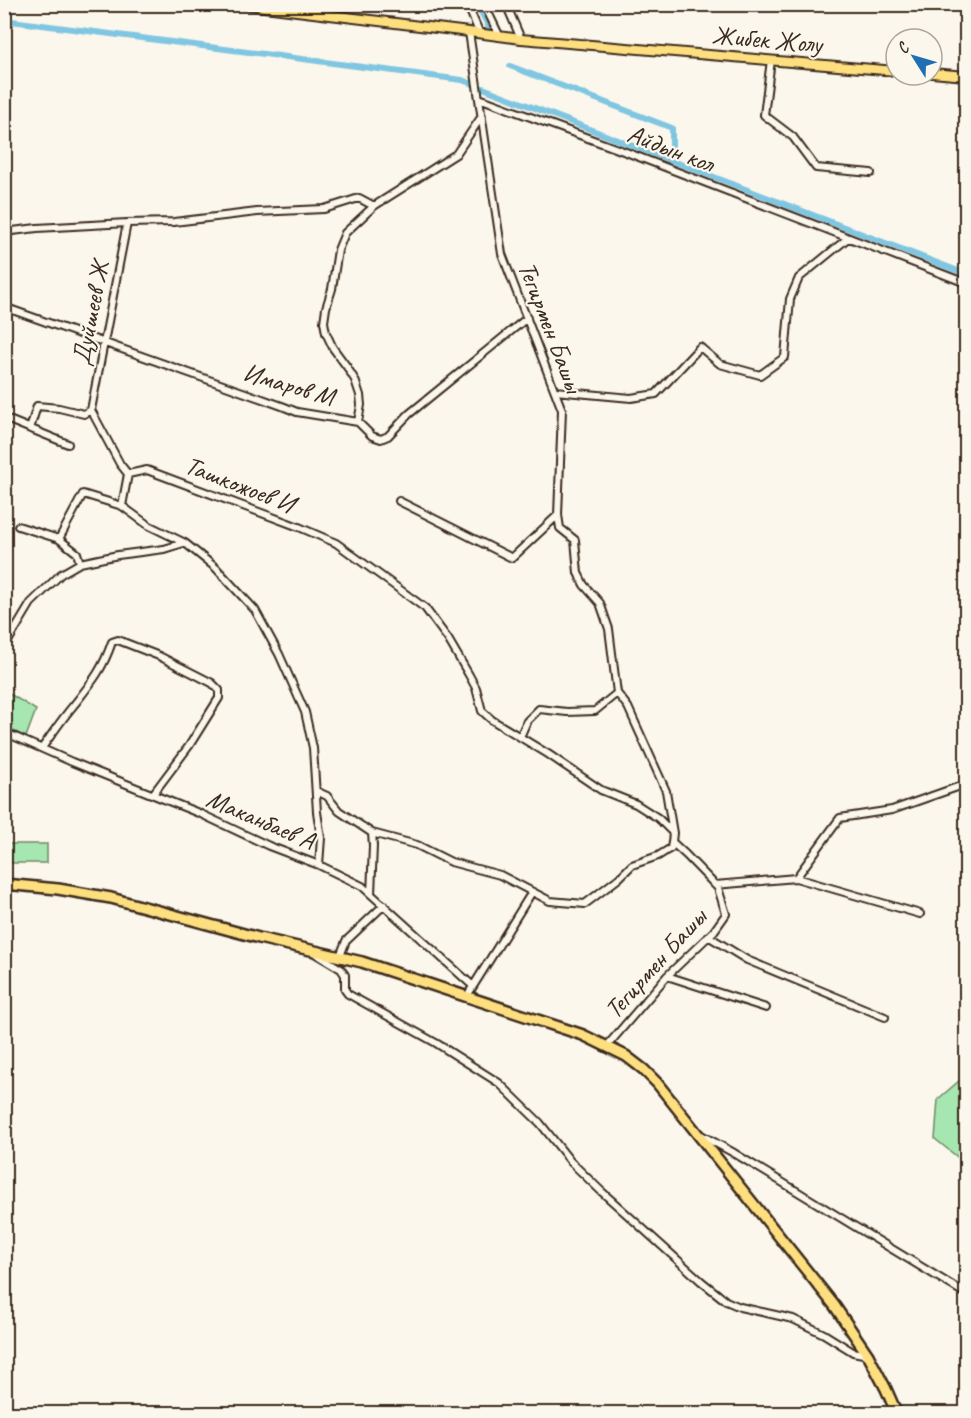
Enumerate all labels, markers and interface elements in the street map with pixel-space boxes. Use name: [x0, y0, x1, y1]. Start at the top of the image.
street label: Жибек Жолу: [711, 18, 825, 61]
north arrow: [884, 27, 944, 87]
text: С: [892, 38, 914, 58]
street label: Айдын кол: [623, 117, 721, 181]
street label: Дуйшеев Ж: [64, 255, 117, 368]
street label: Тегирмен Башы: [511, 257, 591, 399]
street label: Имаров М: [239, 356, 340, 414]
street label: Ташкожоев И: [180, 448, 304, 522]
street label: Маканбаев А: [202, 782, 322, 858]
street label: Тегирмен Башы: [597, 900, 715, 1025]

